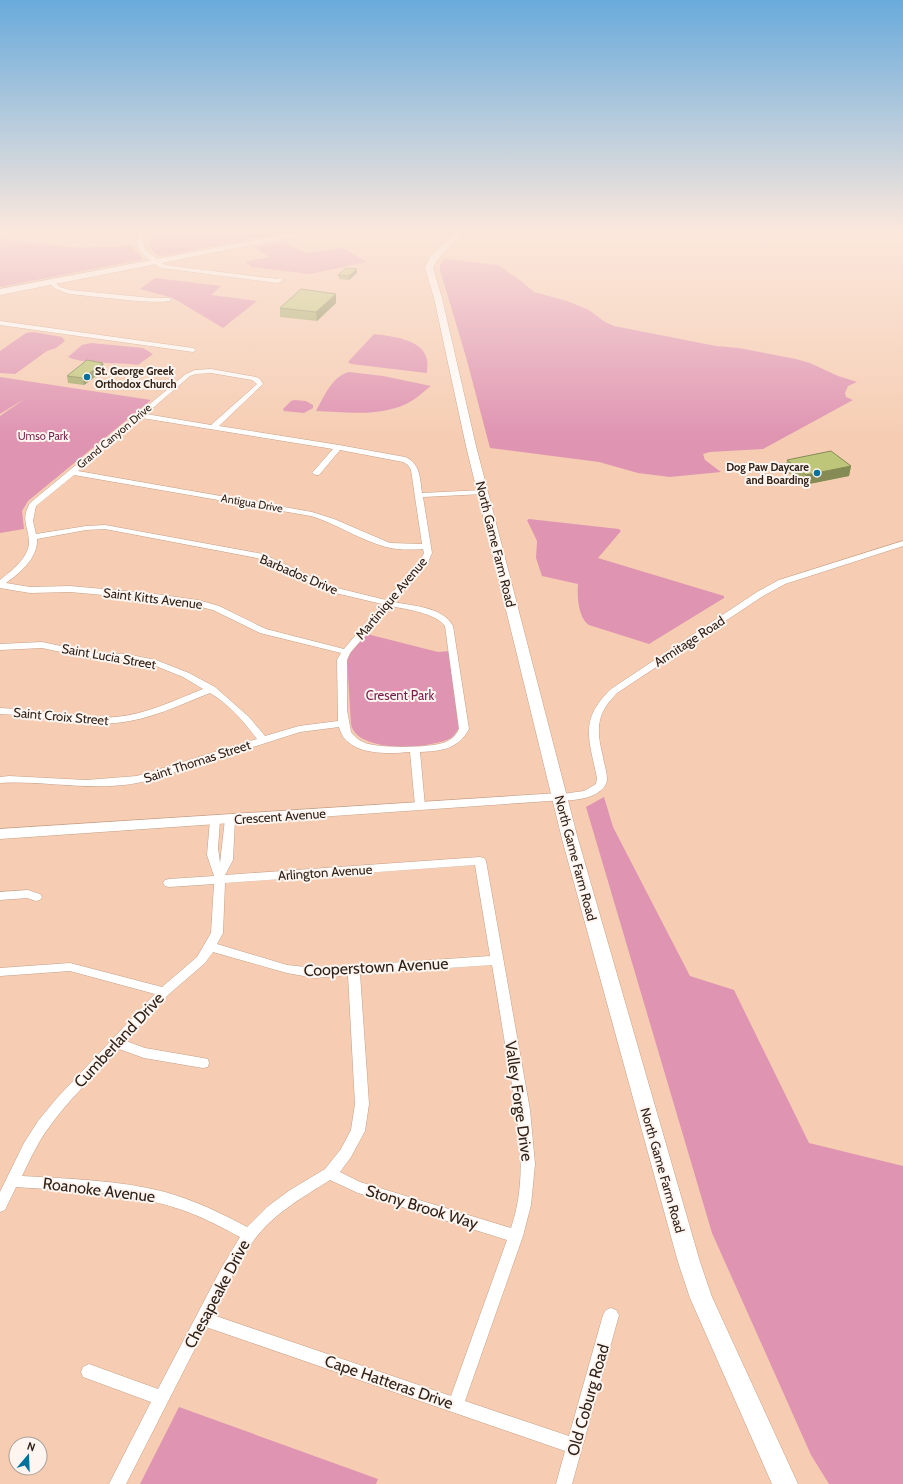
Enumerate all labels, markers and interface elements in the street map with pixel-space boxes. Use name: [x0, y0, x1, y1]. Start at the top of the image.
place label: St. George Greek Orthodox Church: [95, 364, 177, 391]
marker: St. George Greek Orthodox Church: [82, 372, 92, 382]
street label: Grand Canyon Drive: [74, 400, 155, 471]
park label: Umso Park: [18, 429, 68, 443]
place label: Dog Paw Daycare and Boarding: [726, 460, 809, 487]
marker: Dog Paw Daycare and Boarding: [812, 468, 822, 478]
street label: North Game Farm Road: [473, 479, 519, 609]
street label: Antigua Drive: [220, 491, 284, 515]
street label: Barbados Drive: [257, 550, 341, 598]
street label: Martinique Avenue: [352, 553, 430, 643]
street label: Saint Kitts Avenue: [103, 584, 204, 612]
street label: Armitage Road: [651, 612, 727, 670]
street label: Saint Lucia Street: [61, 640, 158, 672]
park label: Cresent Park: [366, 687, 434, 703]
street label: Saint Croix Street: [13, 704, 110, 728]
street label: Saint Thomas Street: [142, 736, 253, 786]
street label: North Game Farm Road: [552, 793, 600, 923]
street label: Crescent Avenue: [234, 805, 327, 827]
street label: Arlington Avenue: [277, 861, 373, 883]
street label: Cooperstown Avenue: [303, 954, 449, 980]
street label: Cumberland Drive: [70, 989, 168, 1091]
street label: Valley Forge Drive: [501, 1040, 537, 1162]
street label: North Game Farm Road: [637, 1106, 689, 1234]
street label: Roanoke Avenue: [42, 1174, 156, 1206]
street label: Stony Brook Way: [364, 1181, 480, 1233]
street label: Chesapeake Drive: [180, 1236, 254, 1352]
street label: Old Coburg Road: [563, 1342, 613, 1458]
street label: Cape Hatteras Drive: [322, 1351, 456, 1413]
north arrow: [8, 1436, 48, 1476]
text: N: [25, 1439, 37, 1454]

